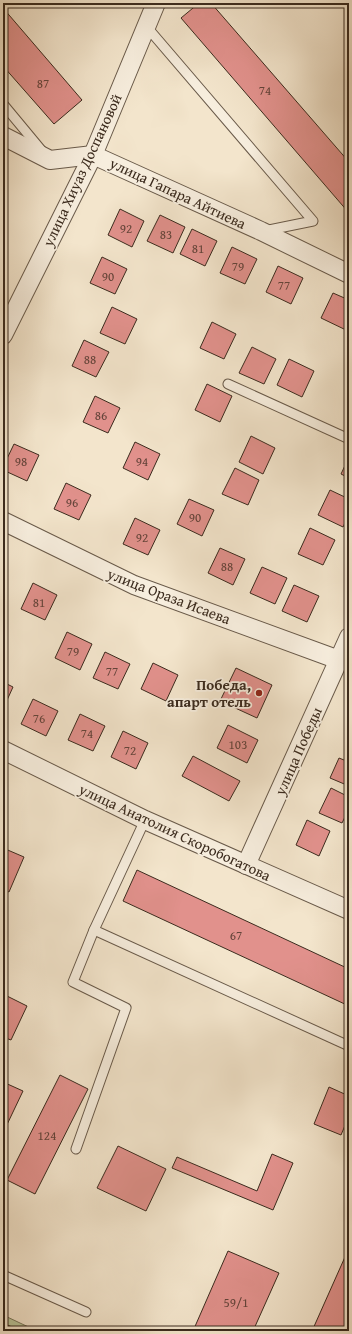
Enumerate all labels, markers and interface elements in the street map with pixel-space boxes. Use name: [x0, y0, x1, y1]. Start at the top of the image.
house number: 87: [37, 74, 49, 93]
house number: 74: [259, 81, 271, 100]
street label: улица Хиуаз Доспановой: [37, 90, 127, 251]
street label: улица Гапара Айтиева: [106, 152, 250, 234]
house number: 92: [120, 219, 132, 238]
house number: 83: [160, 225, 172, 244]
house number: 81: [192, 239, 204, 258]
house number: 79: [232, 257, 244, 276]
house number: 90: [102, 267, 114, 286]
house number: 77: [278, 276, 290, 295]
house number: 88: [84, 350, 96, 369]
house number: 86: [95, 406, 107, 425]
house number: 98: [15, 452, 27, 471]
house number: 94: [136, 452, 148, 471]
house number: 96: [66, 493, 78, 512]
house number: 90: [189, 508, 201, 527]
house number: 92: [136, 528, 148, 547]
house number: 88: [221, 557, 233, 576]
street label: улица Ораза Исаева: [103, 562, 234, 629]
house number: 81: [33, 593, 45, 612]
house number: 79: [67, 642, 79, 661]
house number: 77: [106, 662, 118, 681]
place label: Победа, апарт отель: [167, 674, 251, 712]
marker: Победа, апарт отель: [254, 688, 264, 698]
street label: улица Победы: [269, 703, 327, 799]
house number: 76: [33, 709, 45, 728]
house number: 74: [81, 724, 93, 743]
house number: 103: [229, 735, 247, 754]
house number: 72: [124, 741, 136, 760]
street label: улица Анатолия Скоробогатова: [75, 778, 275, 886]
house number: 67: [230, 926, 242, 945]
house number: 124: [38, 1126, 56, 1145]
house number: 59/1: [224, 1293, 248, 1312]

